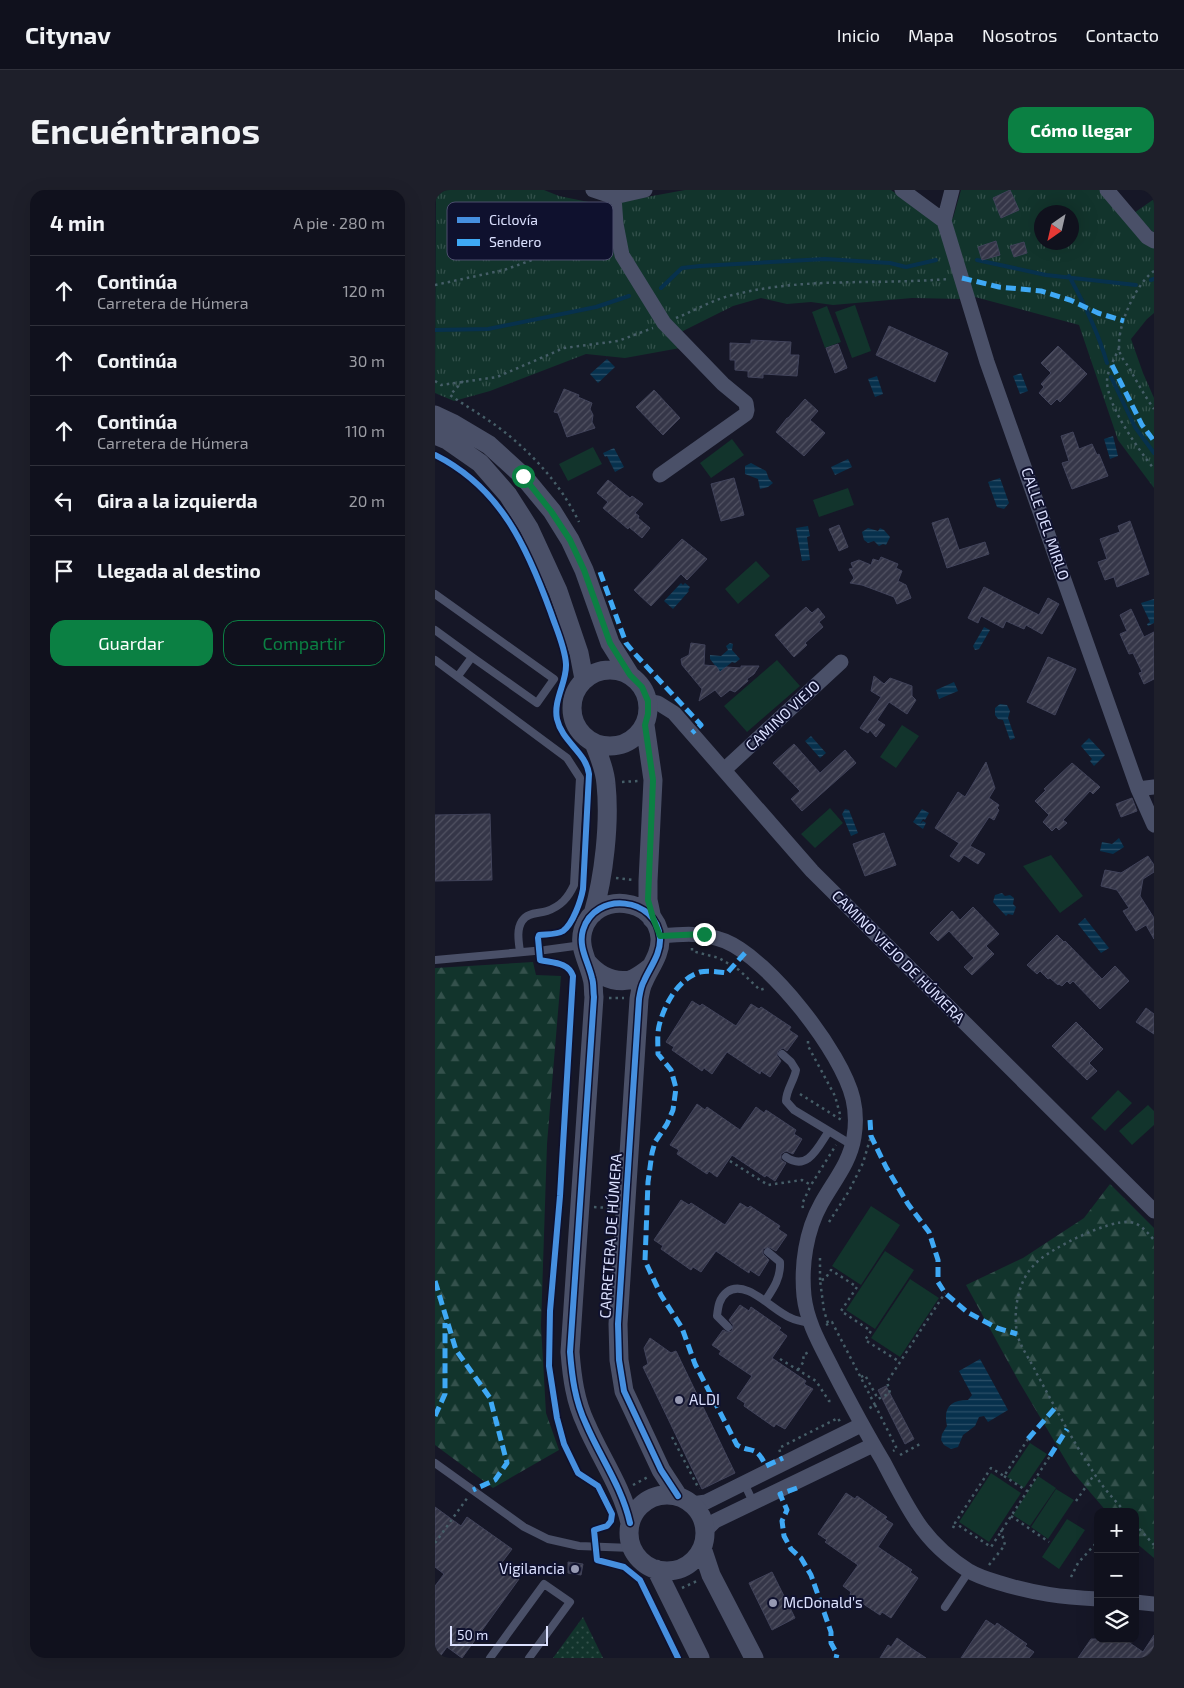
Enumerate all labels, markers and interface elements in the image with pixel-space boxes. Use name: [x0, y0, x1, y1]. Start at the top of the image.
text: Citynav: [25, 20, 111, 49]
text: Inicio: [837, 24, 880, 46]
text: Mapa: [908, 24, 954, 46]
text: Nosotros: [982, 24, 1057, 46]
text: Contacto: [1085, 24, 1159, 46]
button: Cómo llegar: [1008, 107, 1154, 153]
text: Encuéntranos: [30, 109, 260, 151]
legend: [447, 202, 613, 260]
north arrow: [1034, 205, 1079, 250]
text: 4 min: [50, 210, 105, 235]
text: Ciclovía: [489, 211, 538, 228]
text: A pie · 280 m: [293, 213, 385, 232]
text: Sendero: [489, 233, 541, 250]
text: Continúa: [97, 270, 177, 293]
icon: ahead: [50, 277, 78, 305]
text: 120 m: [342, 281, 385, 300]
text: Carretera de Húmera: [97, 293, 249, 312]
icon: ahead: [50, 347, 78, 375]
text: Continúa: [97, 349, 177, 372]
text: 30 m: [349, 351, 385, 370]
text: Continúa: [97, 410, 177, 433]
icon: ahead: [50, 417, 78, 445]
text: 110 m: [345, 421, 385, 440]
text: Carretera de Húmera: [97, 433, 249, 452]
route start: [512, 465, 535, 488]
street label: CALLE DEL MIRLO: [1018, 465, 1074, 582]
icon: left: [50, 487, 78, 515]
text: Gira a la izquierda: [97, 489, 258, 512]
text: 20 m: [349, 491, 385, 510]
icon: arrive: [50, 557, 78, 585]
text: Llegada al destino: [97, 559, 261, 582]
button: Guardar: [50, 620, 213, 666]
button: Compartir: [223, 620, 385, 666]
street label: CAMINO VIEJO: [741, 676, 823, 754]
street label: CAMINO VIEJO DE HÚMERA: [829, 886, 969, 1027]
route end: [693, 923, 716, 946]
street label: CARRETERA DE HÚMERA: [595, 1152, 625, 1319]
place label: ALDI: [689, 1390, 720, 1408]
marker: ALDI: [673, 1394, 685, 1406]
map controls: [1094, 1508, 1139, 1643]
button: +: [1094, 1508, 1139, 1553]
button: −: [1094, 1553, 1139, 1598]
place label: Vigilancia: [499, 1559, 565, 1577]
marker: Vigilancia: [569, 1563, 581, 1575]
place label: McDonald's: [783, 1593, 863, 1611]
marker: McDonald's: [767, 1597, 779, 1609]
button: layers: [1094, 1598, 1139, 1643]
scale bar: [450, 1623, 547, 1646]
text: 50 m: [457, 1626, 488, 1643]

